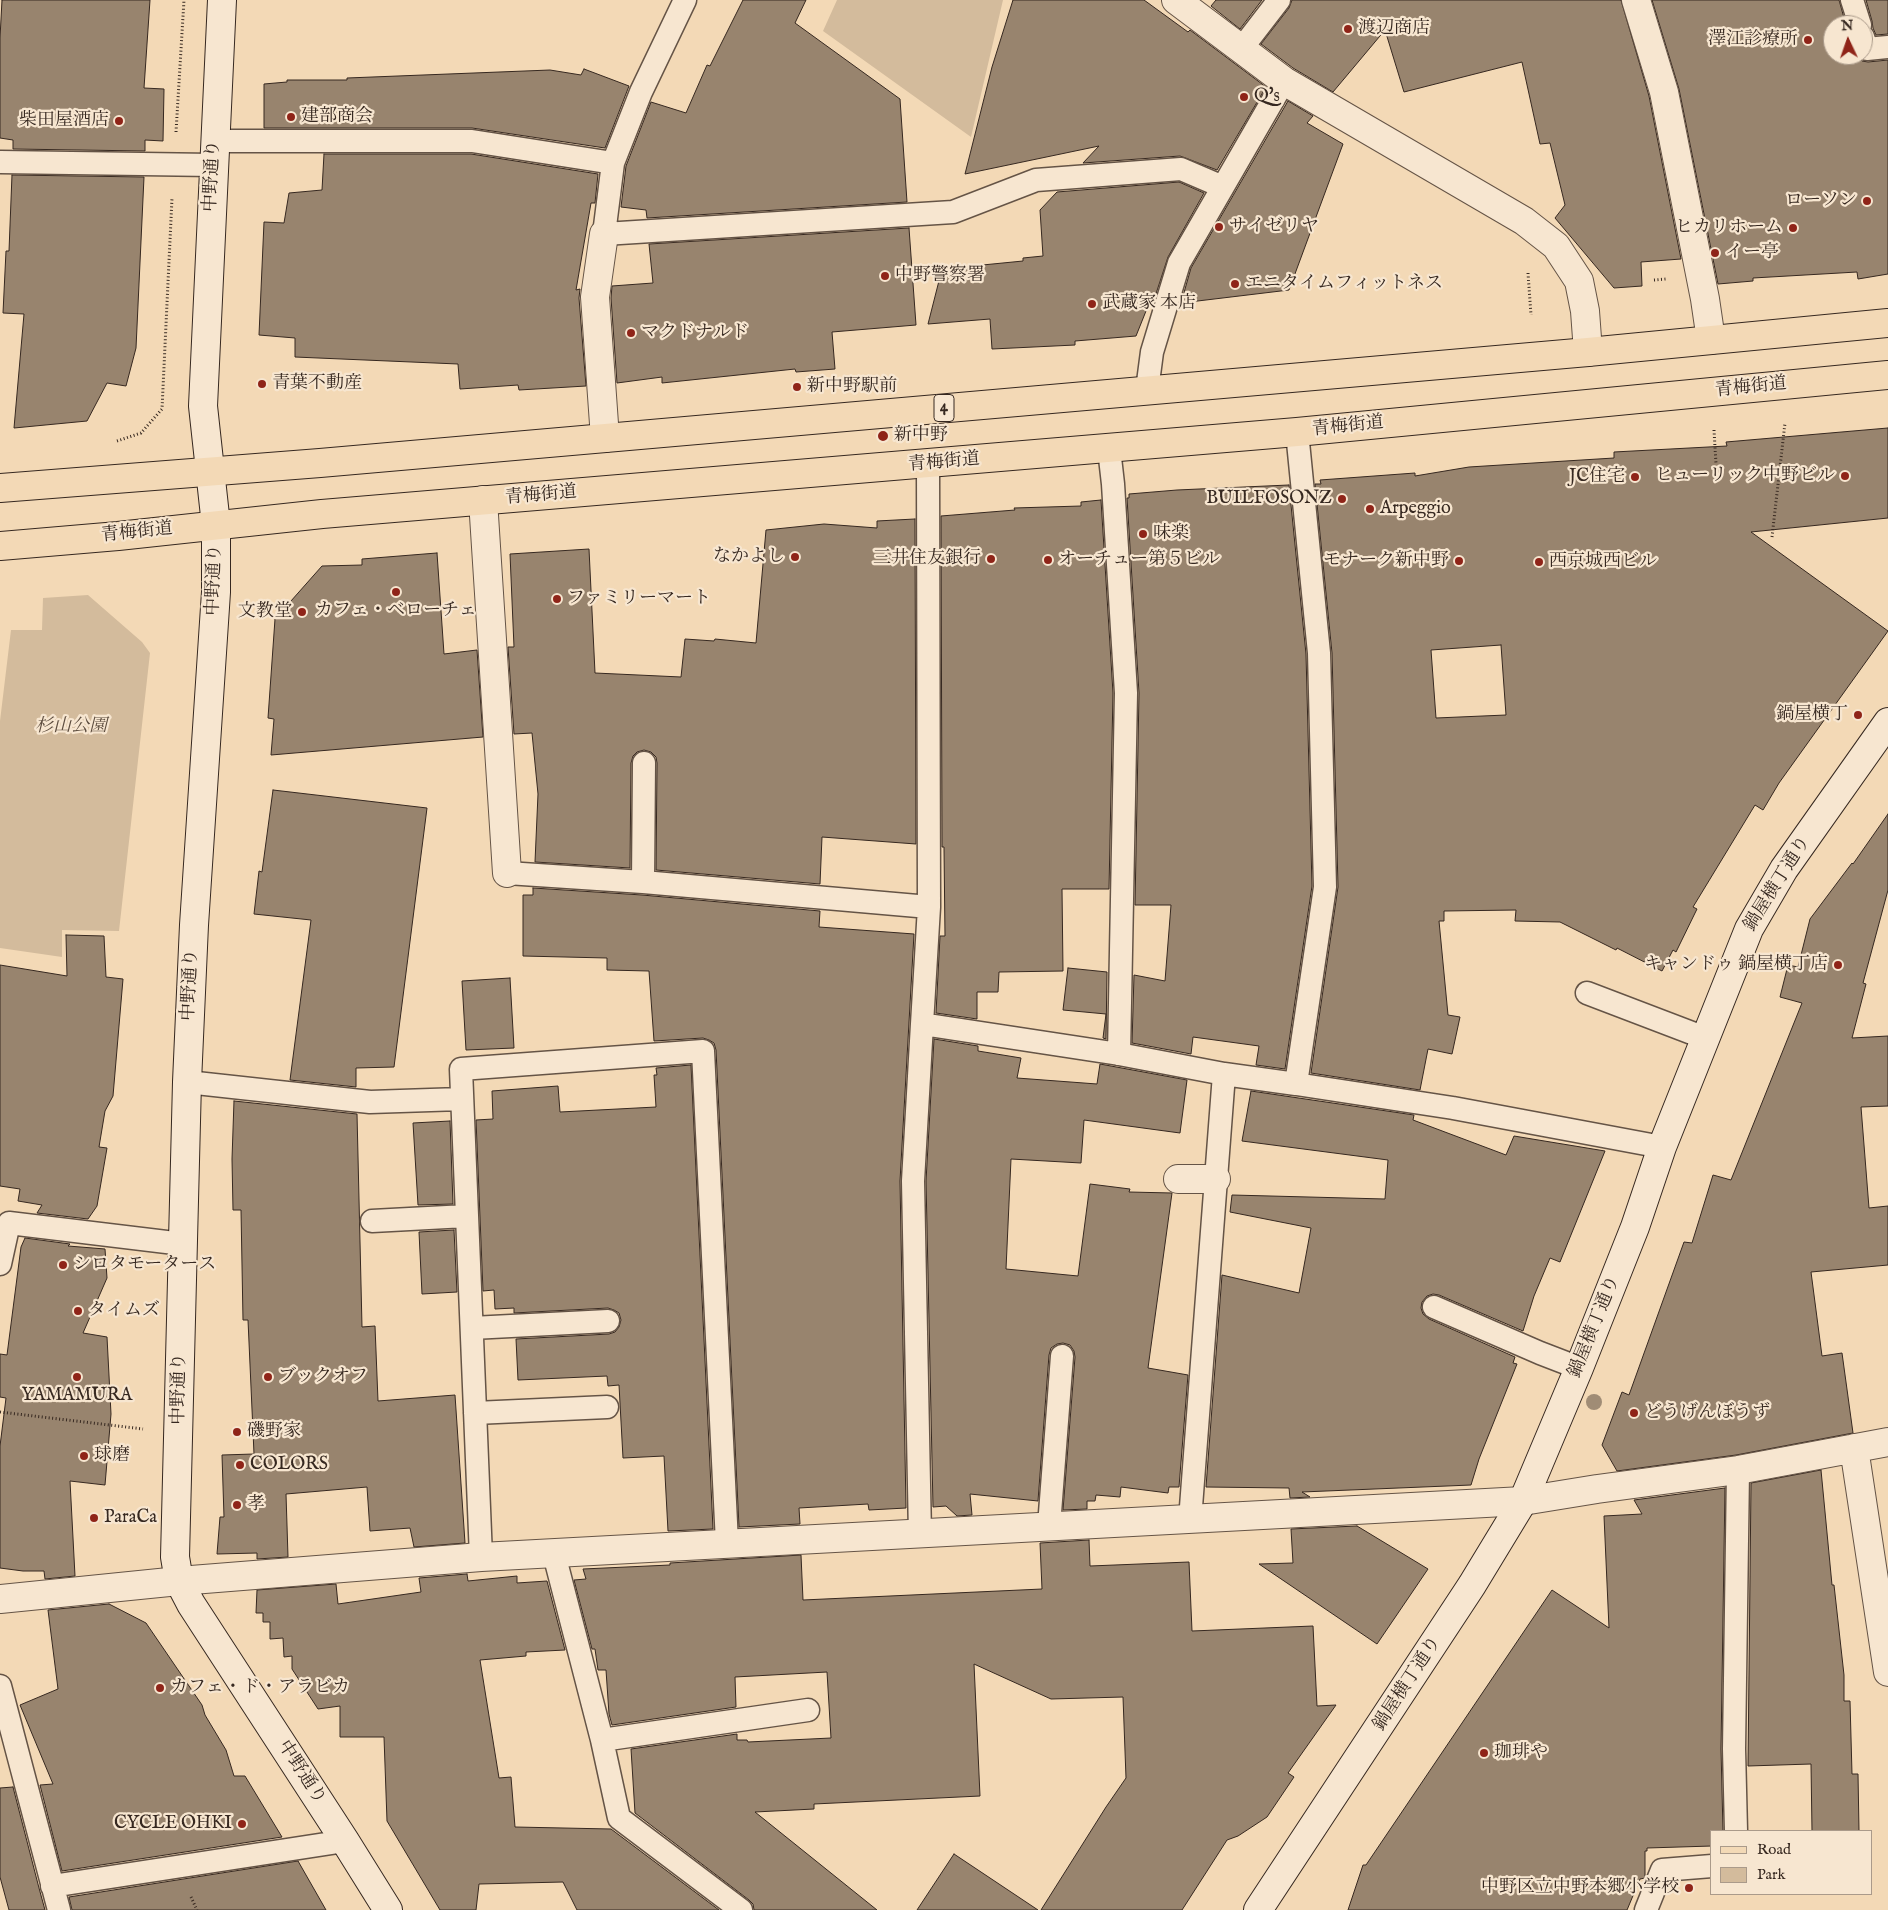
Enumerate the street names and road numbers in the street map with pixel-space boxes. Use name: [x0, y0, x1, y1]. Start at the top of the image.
street label: 中野通り: [200, 139, 226, 213]
street label: 青梅街道: [1714, 373, 1788, 403]
road number: 4: [934, 394, 954, 422]
street label: 青梅街道: [1311, 412, 1385, 442]
street label: 青梅街道: [907, 449, 981, 477]
street label: 青梅街道: [504, 482, 578, 510]
street label: 青梅街道: [100, 518, 174, 548]
street label: 中野通り: [203, 544, 227, 616]
street label: 鍋屋横丁通り: [1740, 832, 1816, 936]
street label: 中野通り: [178, 948, 204, 1022]
street label: 鍋屋横丁通り: [1565, 1273, 1625, 1381]
street label: 中野通り: [169, 1353, 191, 1425]
street label: 鍋屋横丁通り: [1370, 1633, 1446, 1735]
street label: 中野通り: [272, 1737, 330, 1809]

